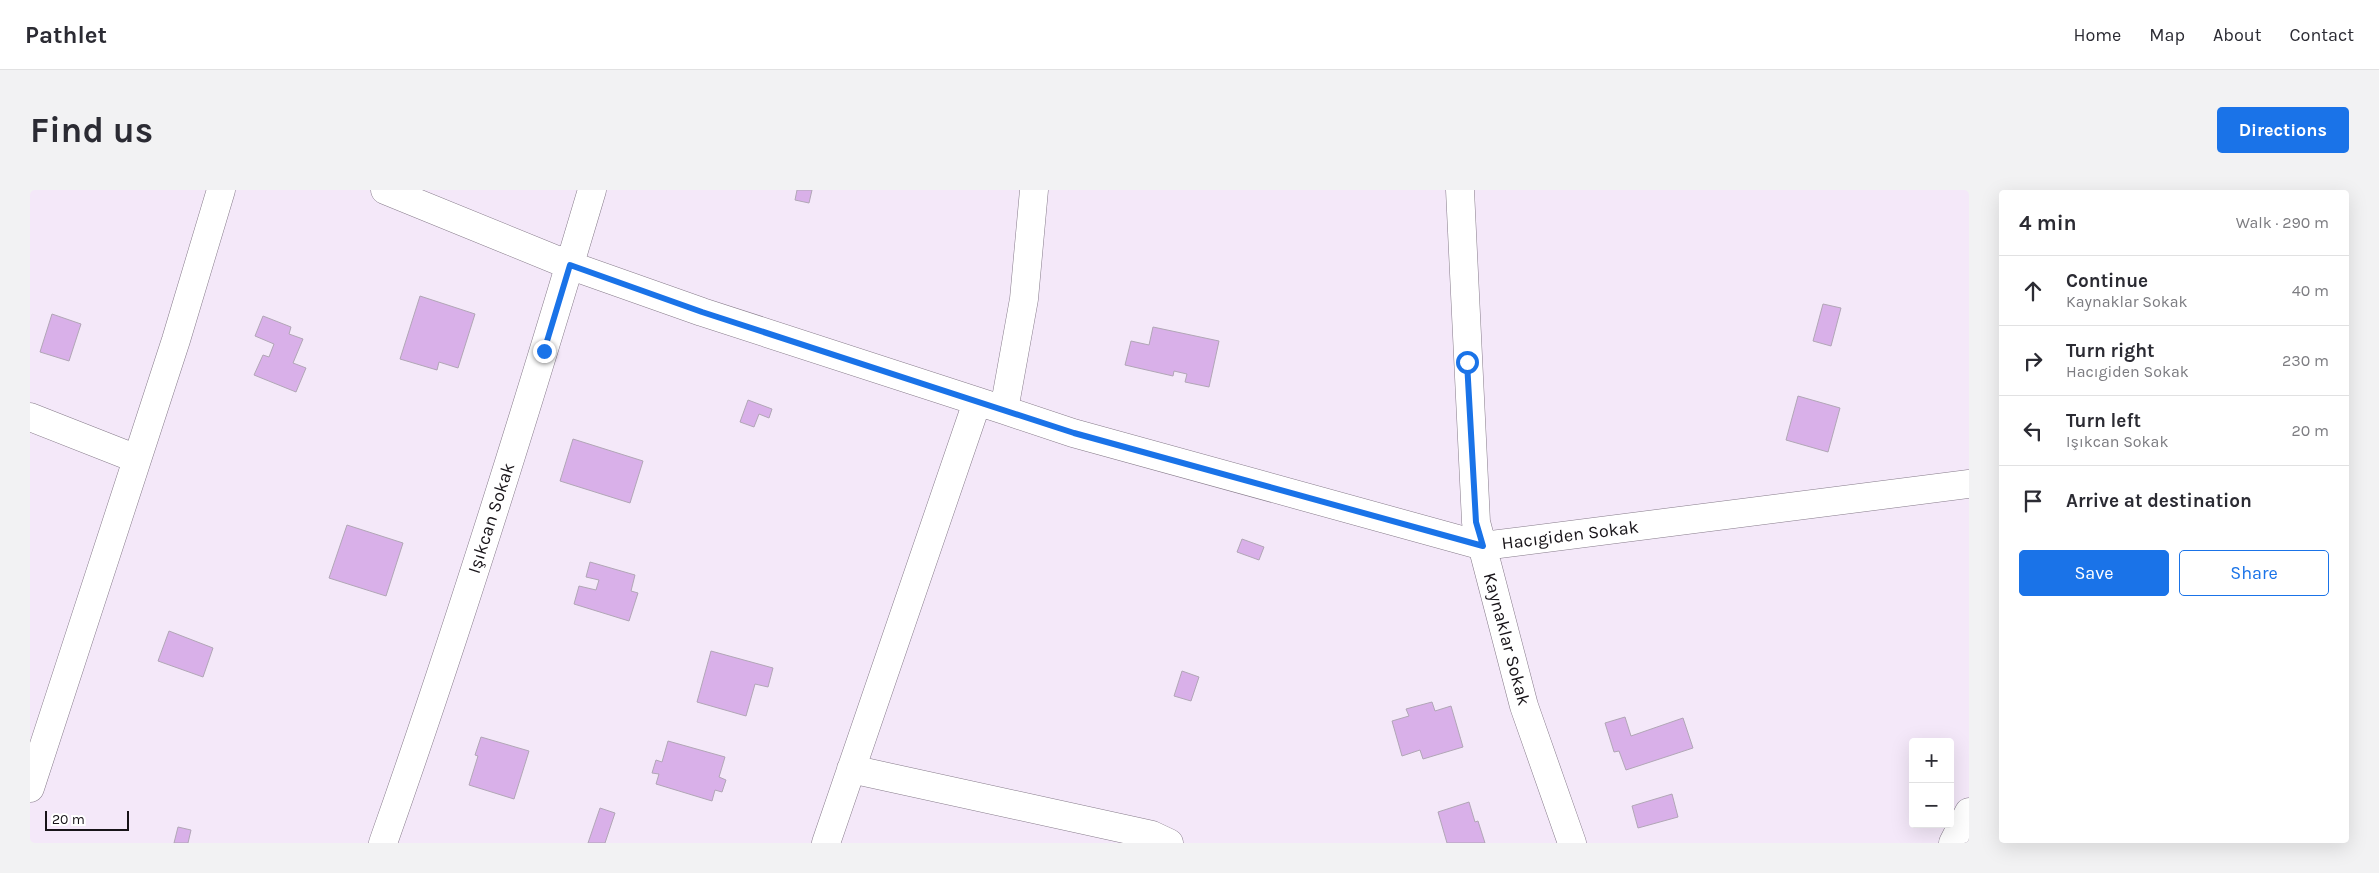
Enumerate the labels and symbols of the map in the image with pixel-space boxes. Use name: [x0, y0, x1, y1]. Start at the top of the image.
route end: [533, 340, 556, 363]
route start: [1456, 351, 1479, 374]
street label: Işıkcan Sokak: [463, 460, 519, 576]
street label: Hacıgiden Sokak: [1500, 516, 1640, 554]
street label: Kaynaklar Sokak: [1479, 570, 1535, 708]
scale bar: [45, 808, 129, 831]

